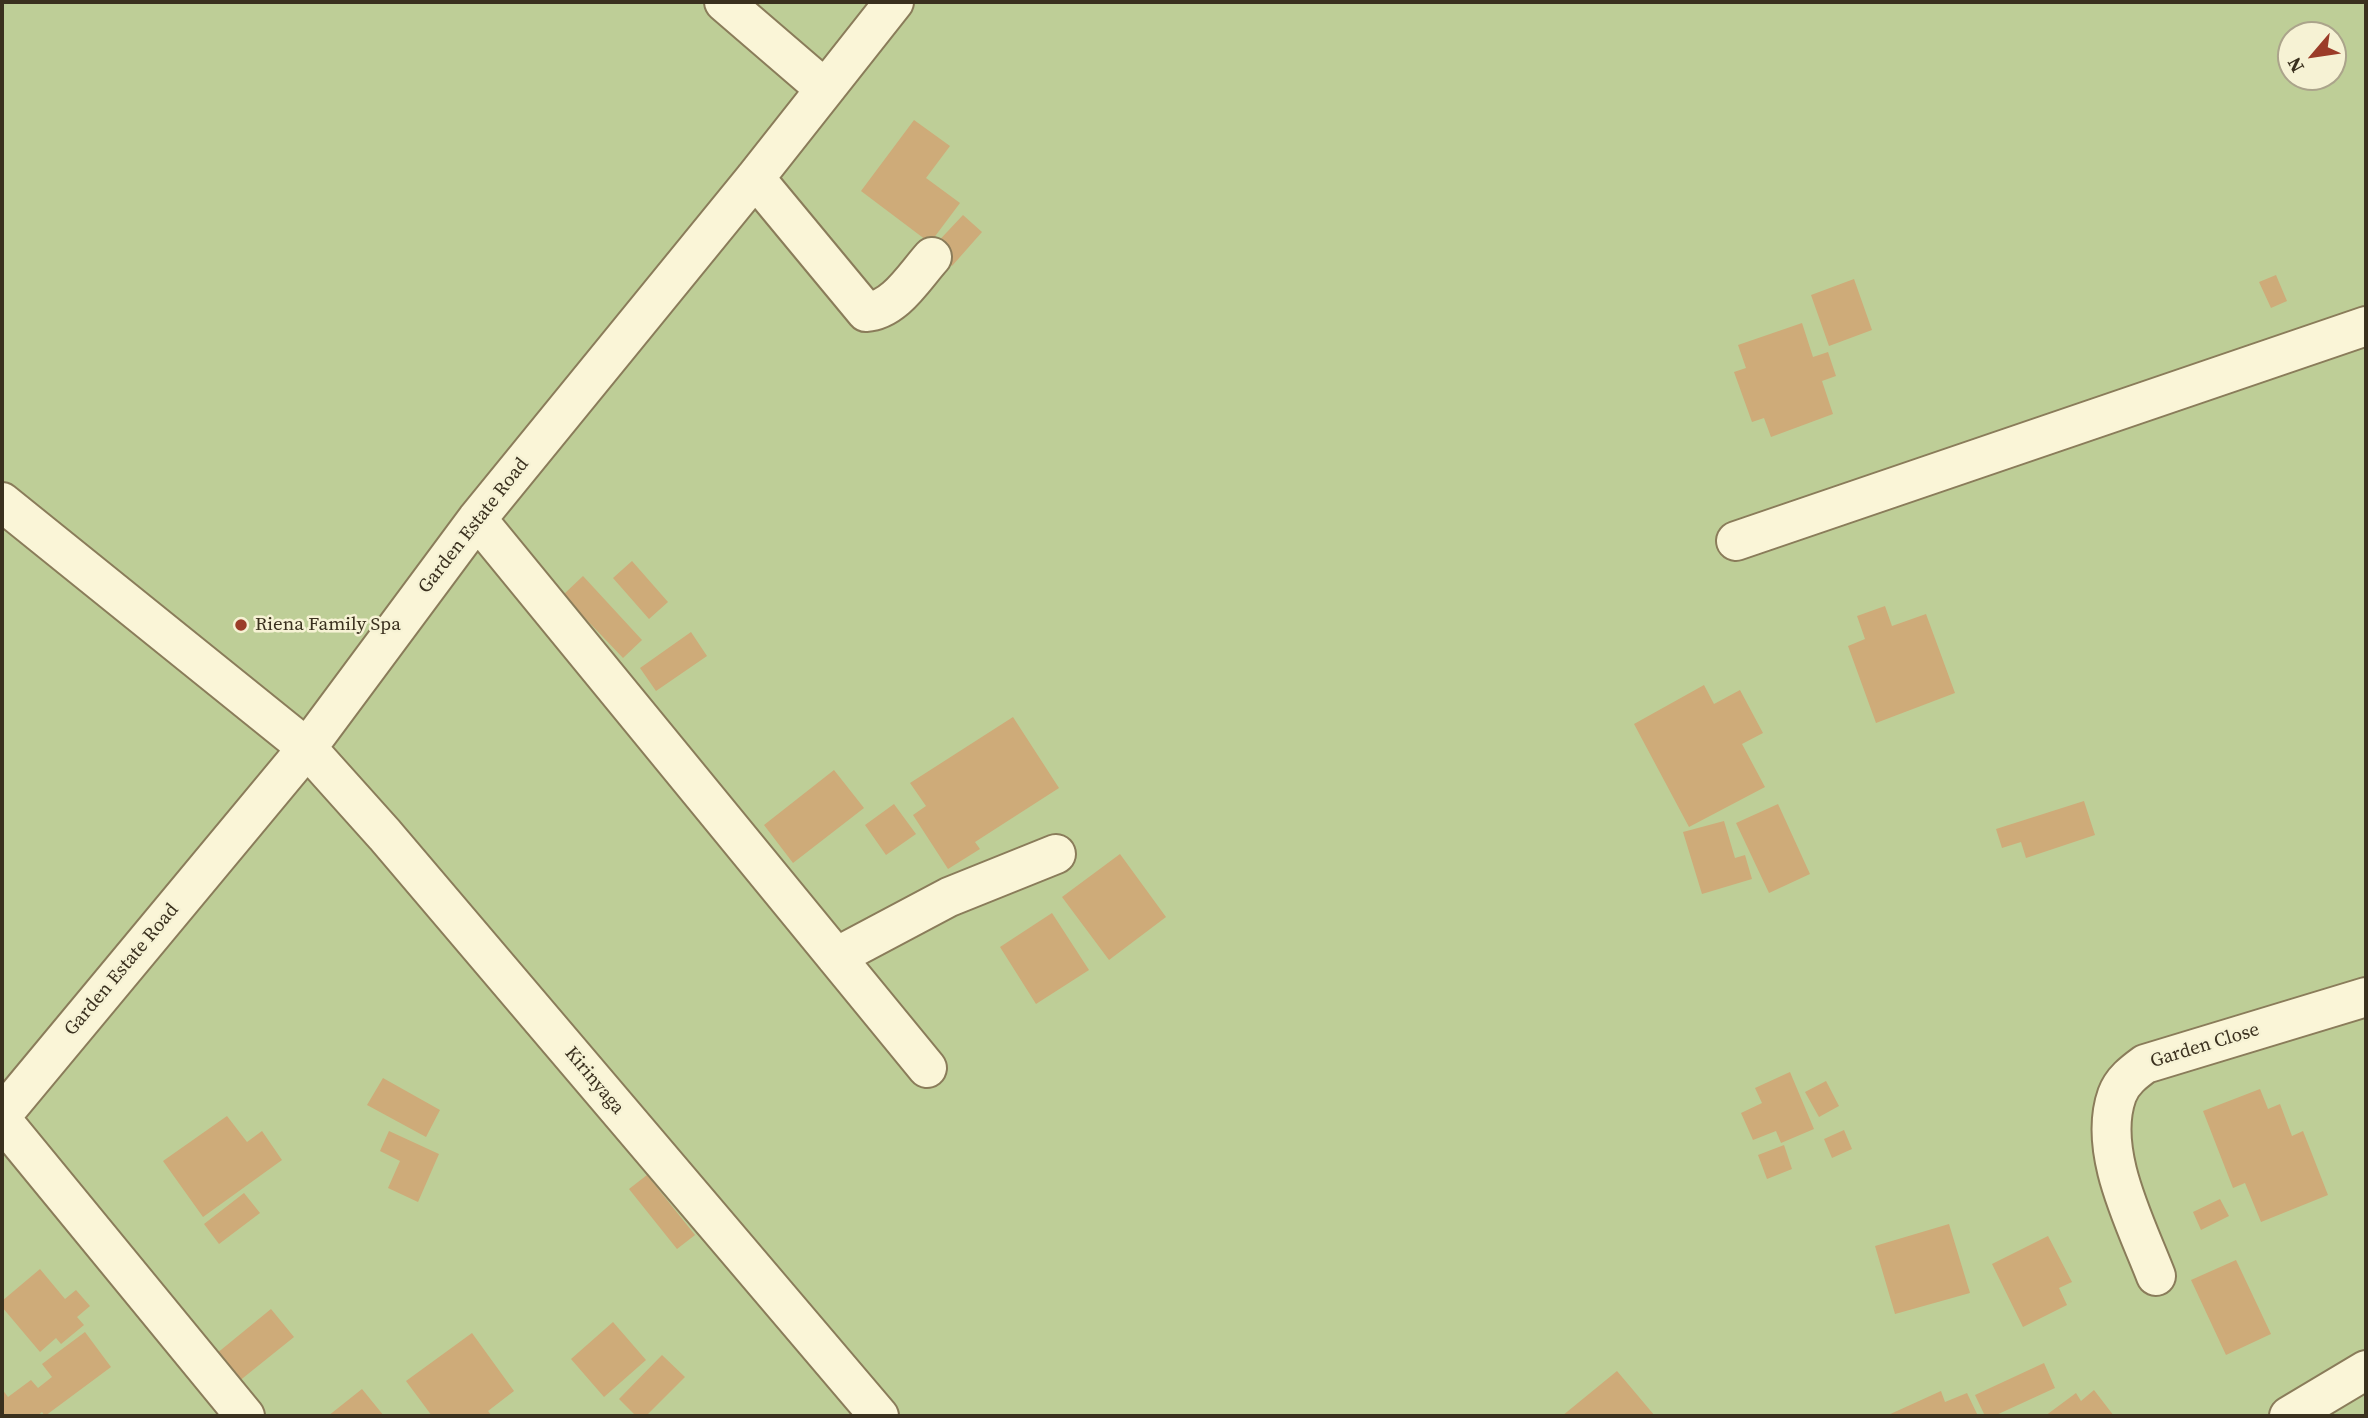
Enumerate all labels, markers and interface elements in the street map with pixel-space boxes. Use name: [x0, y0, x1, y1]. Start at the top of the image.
north arrow: [2277, 21, 2347, 91]
text: N: [2281, 53, 2310, 78]
street label: Garden Estate Road: [414, 454, 534, 598]
place label: Riena Family Spa: [255, 614, 401, 636]
marker: Riena Family Spa: [233, 617, 249, 633]
street label: Garden Estate Road: [60, 899, 184, 1041]
street label: Garden Close: [2148, 1019, 2262, 1073]
street label: Kirinyaga: [559, 1043, 629, 1119]

